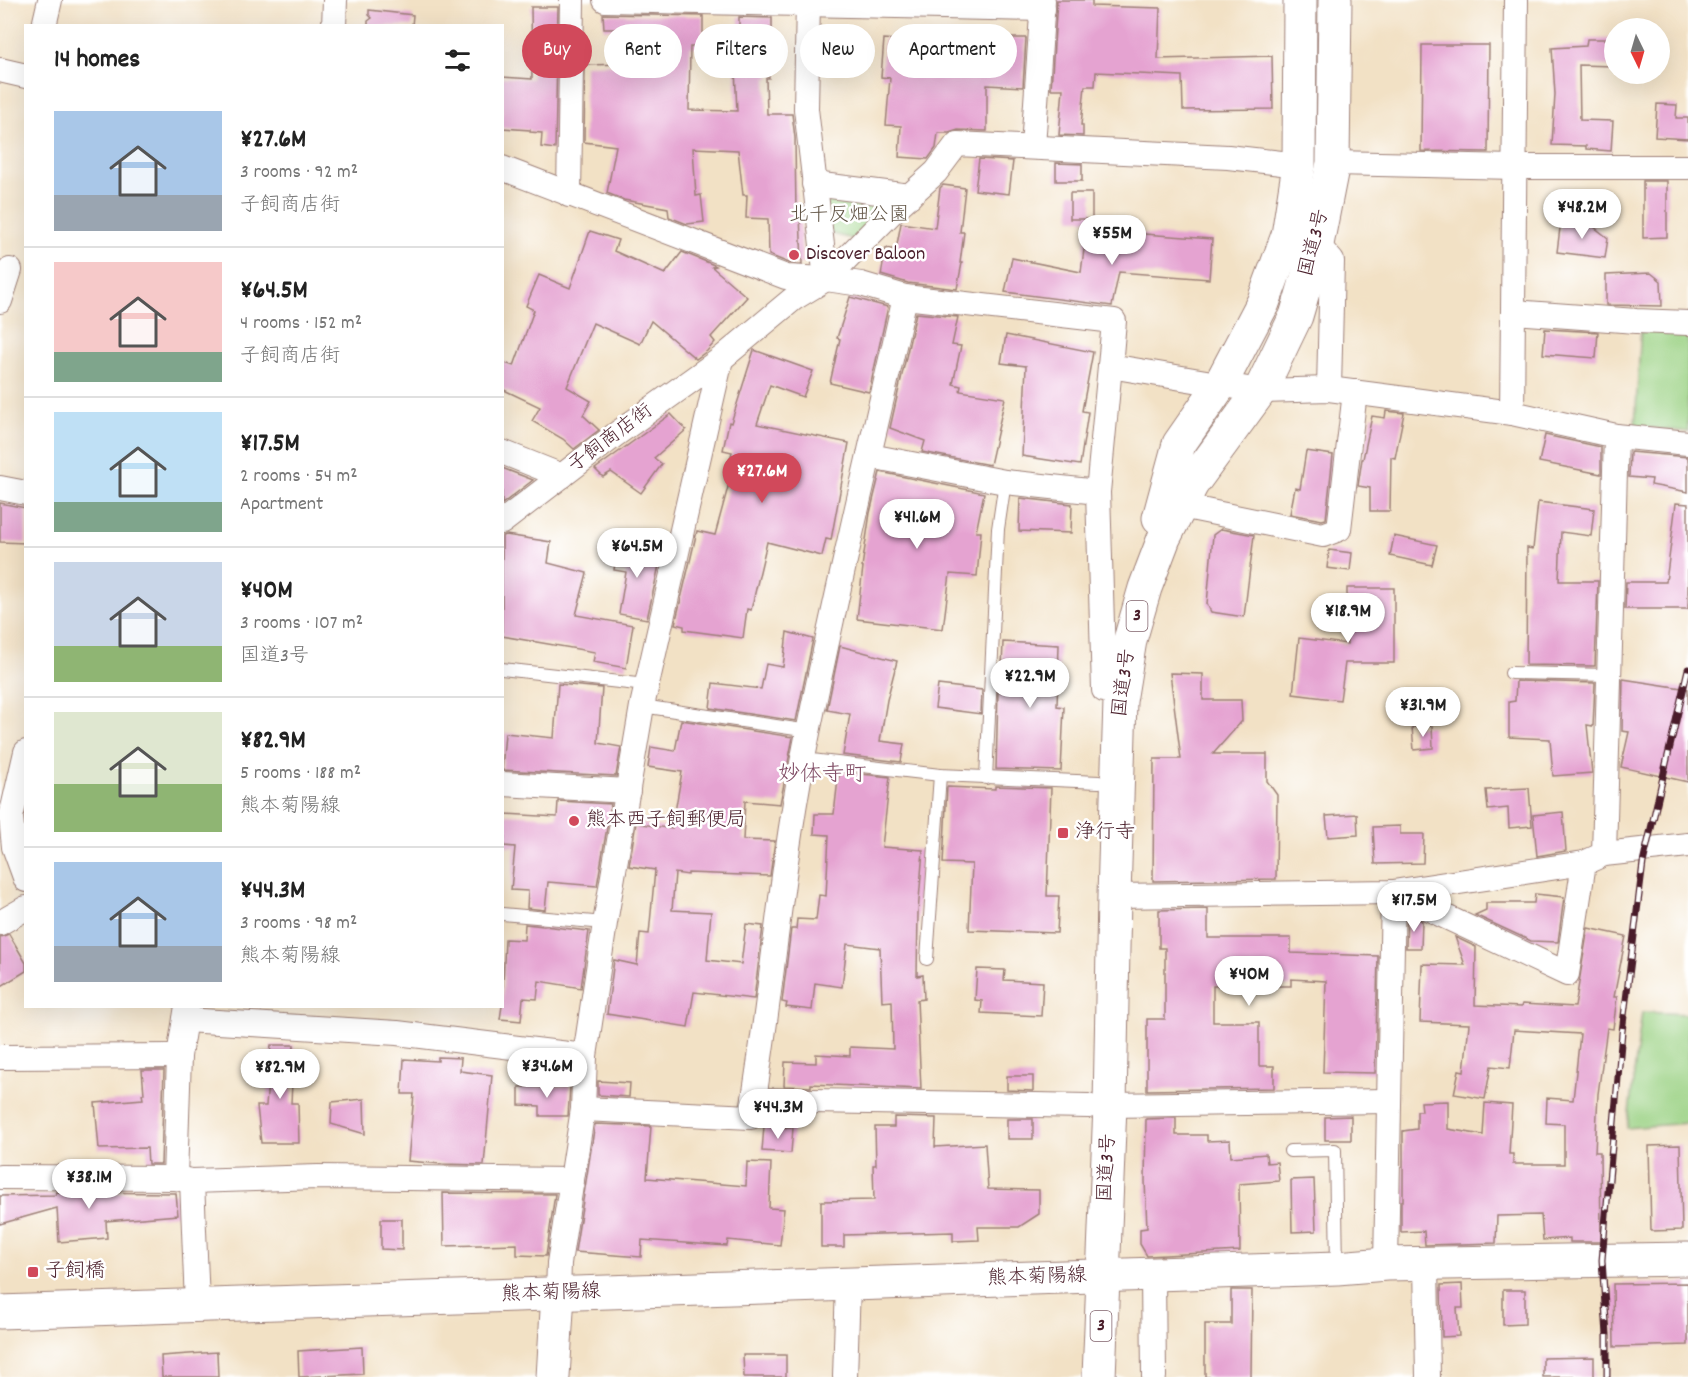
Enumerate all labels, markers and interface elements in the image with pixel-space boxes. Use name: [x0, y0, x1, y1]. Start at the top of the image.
north arrow: [1604, 18, 1670, 84]
map controls: [1604, 18, 1670, 84]
chip: Buy: [522, 24, 592, 78]
chip: Rent: [604, 24, 682, 78]
chip: Filters: [694, 24, 788, 78]
chip: New: [800, 24, 875, 78]
chip: Apartment: [887, 24, 1017, 78]
text: 14 homes: [54, 42, 140, 79]
icon: filters: [441, 44, 474, 77]
text: ¥27.6M: [240, 122, 306, 159]
icon: home: [102, 135, 174, 207]
text: 3 rooms · 92 m²: [240, 159, 358, 187]
pin: ¥48.2M: [1533, 189, 1631, 240]
text: 子飼商店街: [240, 192, 340, 220]
text: ¥48.2M: [1557, 194, 1607, 222]
park label: 北千反畑公園: [789, 202, 909, 230]
street label: 国道3号: [1293, 206, 1337, 280]
pin: ¥55M: [1076, 215, 1148, 266]
text: ¥55M: [1092, 220, 1132, 248]
place label: Discover Baloon: [806, 241, 925, 269]
marker: Discover Baloon: [787, 248, 801, 262]
text: ¥64.5M: [240, 273, 308, 310]
icon: home: [102, 286, 174, 358]
text: 4 rooms · 152 m²: [240, 310, 362, 338]
text: 子飼商店街: [240, 343, 340, 371]
street label: 子飼商店街: [563, 398, 659, 480]
text: ¥17.5M: [240, 426, 300, 463]
icon: home: [102, 436, 174, 508]
pin: ¥27.6M: [713, 453, 811, 504]
text: ¥27.6M: [737, 458, 787, 486]
text: 2 rooms · 54 m²: [240, 463, 358, 491]
text: Apartment: [240, 491, 323, 519]
pin: ¥41.6M: [868, 499, 966, 550]
text: ¥41.6M: [893, 504, 941, 532]
pin: ¥64.5M: [588, 528, 686, 579]
text: ¥64.5M: [611, 533, 663, 561]
text: ¥40M: [240, 573, 293, 610]
icon: home: [102, 586, 174, 658]
pin: ¥18.9M: [1299, 593, 1397, 644]
text: ¥18.9M: [1325, 598, 1371, 626]
road number: 3: [1126, 601, 1148, 631]
text: 3 rooms · 107 m²: [240, 610, 363, 638]
text: 国道3号: [240, 643, 309, 671]
street label: 国道3号: [1107, 647, 1143, 719]
pin: ¥22.9M: [981, 658, 1079, 709]
text: ¥22.9M: [1004, 663, 1056, 691]
pin: ¥31.9M: [1374, 687, 1472, 738]
text: ¥31.9M: [1399, 692, 1447, 720]
text: ¥82.9M: [240, 723, 306, 760]
icon: home: [102, 736, 174, 808]
text: 5 rooms · 188 m²: [240, 760, 361, 788]
district label: 妙体寺町: [778, 760, 866, 791]
text: 熊本菊陽線: [240, 793, 340, 821]
place label: 熊本西子飼郵便局: [586, 807, 746, 835]
marker: 熊本西子飼郵便局: [567, 814, 581, 828]
place label: 浄行寺: [1075, 819, 1135, 847]
marker: 浄行寺: [1056, 826, 1070, 840]
text: ¥44.3M: [240, 873, 305, 910]
pin: ¥17.5M: [1365, 882, 1463, 933]
icon: home: [102, 886, 174, 958]
text: ¥17.5M: [1391, 887, 1437, 915]
text: 3 rooms · 98 m²: [240, 910, 357, 938]
text: 熊本菊陽線: [240, 943, 340, 971]
pin: ¥40M: [1213, 956, 1285, 1007]
text: ¥40M: [1229, 961, 1269, 989]
pin: ¥34.6M: [498, 1048, 596, 1099]
pin: ¥82.9M: [231, 1049, 329, 1100]
text: ¥34.6M: [521, 1053, 573, 1081]
text: ¥82.9M: [255, 1054, 305, 1082]
pin: ¥44.3M: [729, 1089, 827, 1140]
text: ¥44.3M: [753, 1094, 803, 1122]
street label: 国道3号: [1092, 1133, 1124, 1203]
pin: ¥38.1M: [40, 1159, 138, 1210]
text: ¥38.1M: [66, 1164, 112, 1192]
place label: 子飼橋: [45, 1258, 105, 1286]
street label: 熊本菊陽線: [987, 1262, 1087, 1294]
marker: 子飼橋: [26, 1265, 40, 1279]
street label: 熊本菊陽線: [501, 1278, 601, 1310]
road number: 3: [1090, 1311, 1112, 1341]

